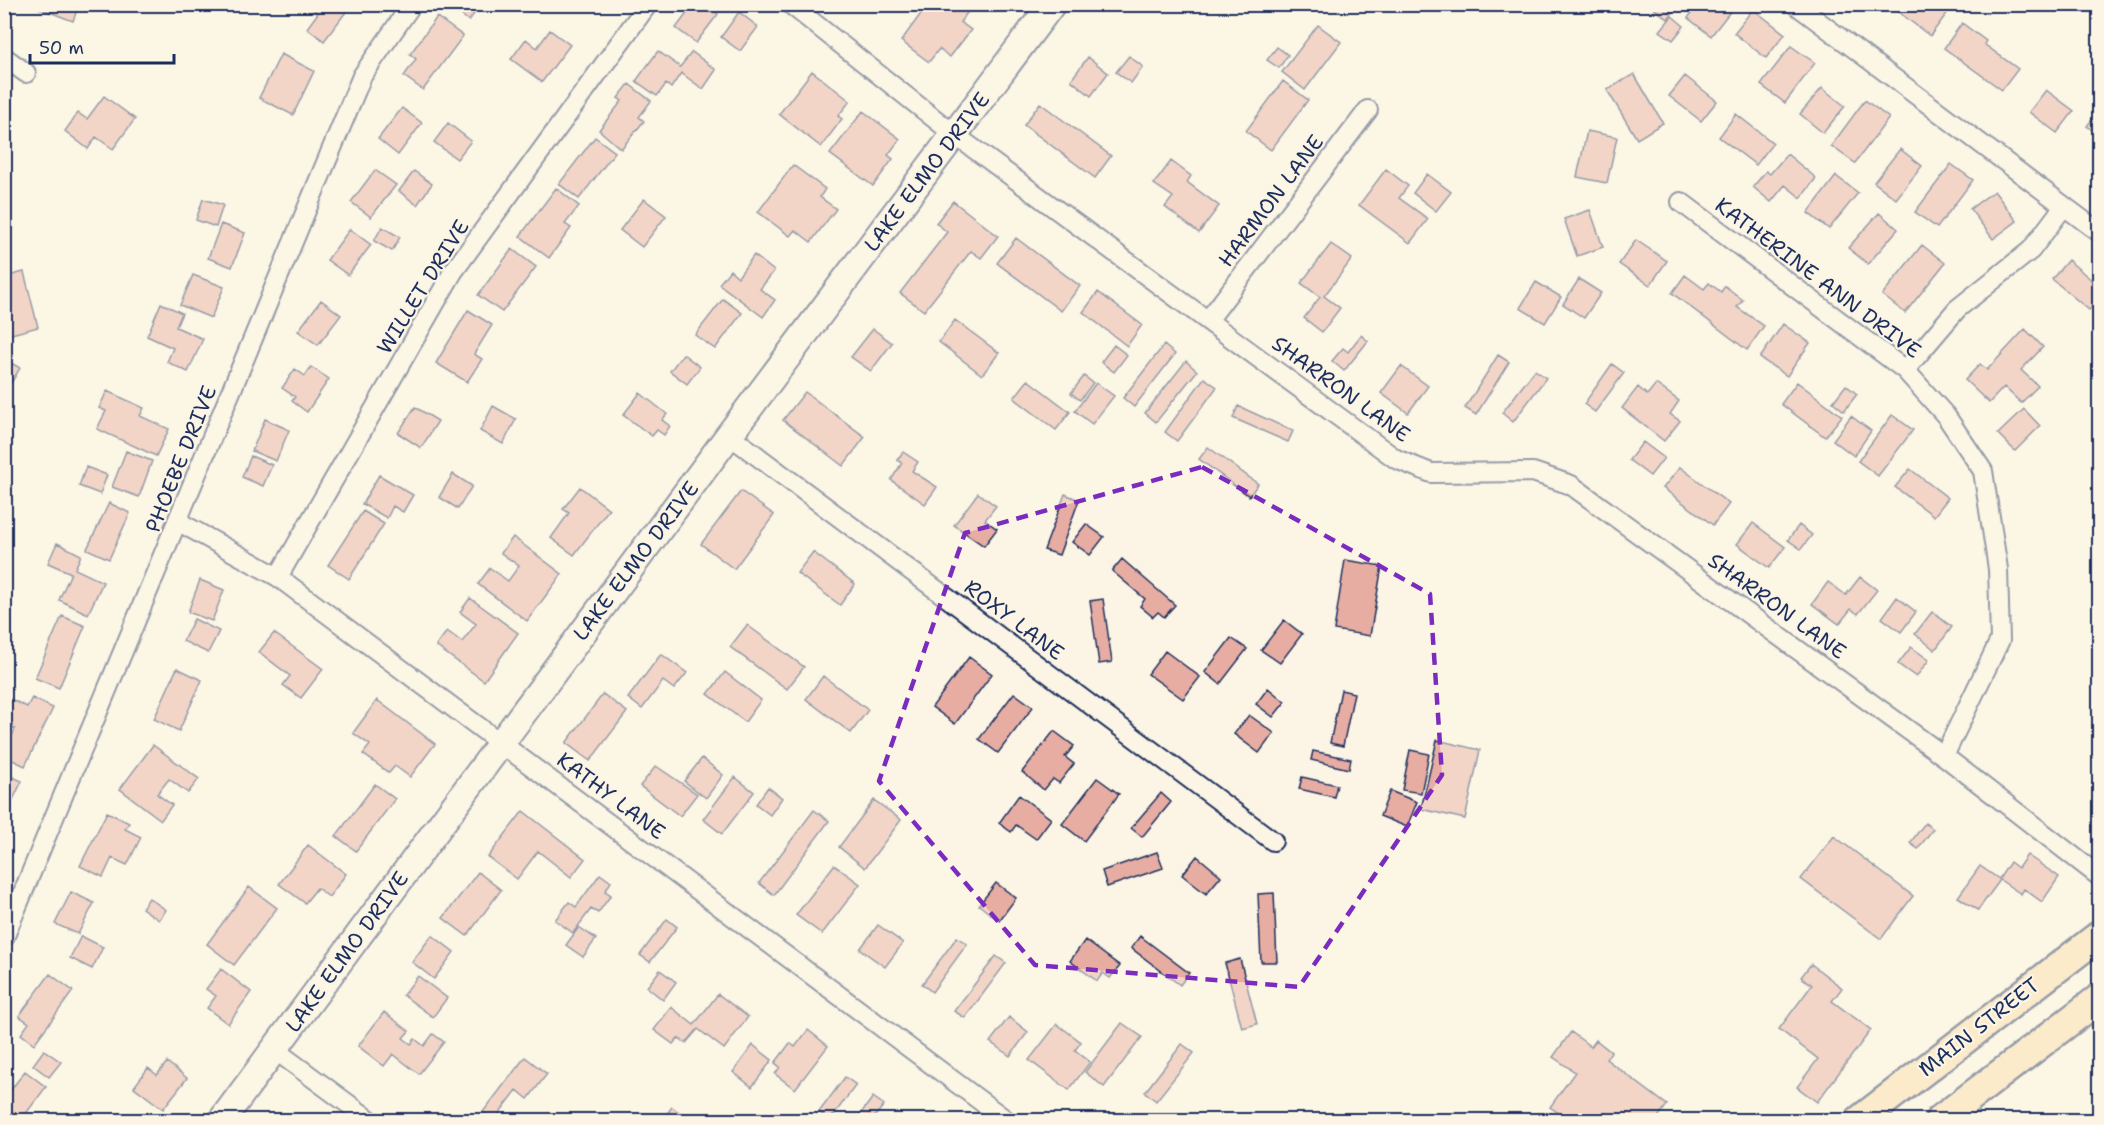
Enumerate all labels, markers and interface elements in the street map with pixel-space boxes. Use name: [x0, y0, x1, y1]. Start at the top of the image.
scale bar: [30, 27, 174, 65]
text: 50 m: [39, 36, 84, 60]
street label: LAKE ELMO DRIVE: [858, 87, 996, 257]
street label: HARMON LANE: [1212, 129, 1330, 273]
street label: KATHERINE ANN DRIVE: [1709, 191, 1927, 365]
street label: WILLET DRIVE: [370, 214, 476, 360]
street label: SHARRON LANE: [1266, 329, 1416, 449]
street label: PHOEBE DRIVE: [139, 381, 223, 537]
street label: LAKE ELMO DRIVE: [567, 476, 705, 646]
street label: SHARRON LANE: [1702, 546, 1852, 666]
street label: ROXY LANE: [958, 573, 1070, 667]
street label: KATHY LANE: [551, 746, 671, 846]
street label: LAKE ELMO DRIVE: [279, 866, 415, 1038]
street label: MAIN STREET: [1913, 971, 2045, 1083]

